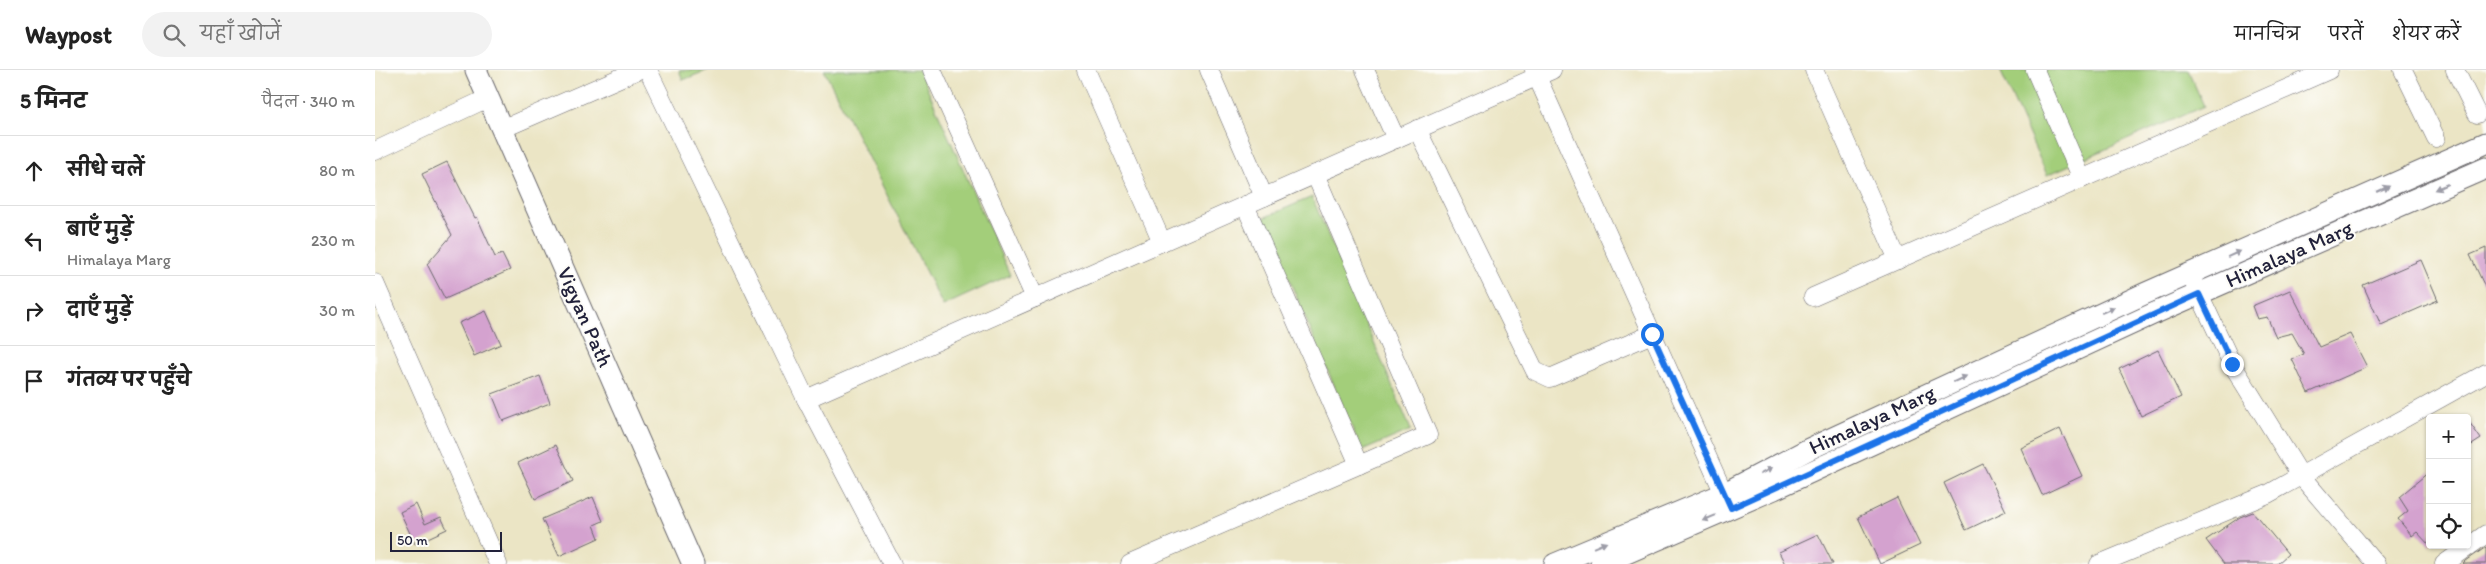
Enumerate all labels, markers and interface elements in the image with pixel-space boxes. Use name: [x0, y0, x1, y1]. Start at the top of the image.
search box: [142, 12, 492, 57]
text: Waypost: [25, 20, 112, 49]
icon: search: [160, 21, 188, 49]
text: यहाँ खोजें: [200, 22, 281, 45]
text: मानचित्र: [2234, 23, 2300, 45]
text: परतें: [2328, 23, 2364, 45]
text: शेयर करें: [2392, 23, 2461, 45]
text: 5 मिनट: [20, 88, 87, 113]
text: पैदल · 340 m: [262, 92, 355, 111]
icon: ahead: [20, 157, 48, 185]
text: सीधे चलें: [67, 158, 144, 181]
text: 80 m: [319, 161, 355, 180]
one-way arrow: [2376, 184, 2390, 192]
one-way arrow: [2434, 184, 2448, 192]
street label: Himalaya Marg: [2222, 214, 2356, 293]
text: बाएँ मुड़ें: [67, 218, 133, 241]
icon: left: [20, 227, 48, 255]
text: 230 m: [311, 231, 355, 250]
text: Himalaya Marg: [67, 250, 171, 269]
one-way arrow: [2227, 250, 2241, 258]
street label: Vigyan Path: [552, 263, 619, 371]
icon: right: [20, 297, 48, 325]
text: दाएँ मुड़ें: [67, 298, 133, 321]
text: 30 m: [319, 301, 355, 320]
one-way arrow: [2101, 306, 2115, 314]
route start: [1641, 323, 1664, 346]
route end: [2221, 353, 2244, 376]
icon: arrive: [20, 367, 48, 395]
text: गंतव्य पर पहुँचे: [67, 368, 191, 391]
one-way arrow: [1953, 374, 1967, 382]
street label: Himalaya Marg: [1805, 379, 1939, 460]
map controls: [2426, 414, 2471, 549]
button: +: [2426, 414, 2471, 459]
button: −: [2426, 459, 2471, 504]
one-way arrow: [1760, 467, 1773, 476]
button: locate: [2426, 504, 2471, 549]
one-way arrow: [1702, 514, 1716, 522]
scale bar: [390, 529, 503, 552]
text: 50 m: [397, 532, 428, 549]
one-way arrow: [1593, 541, 1607, 549]

